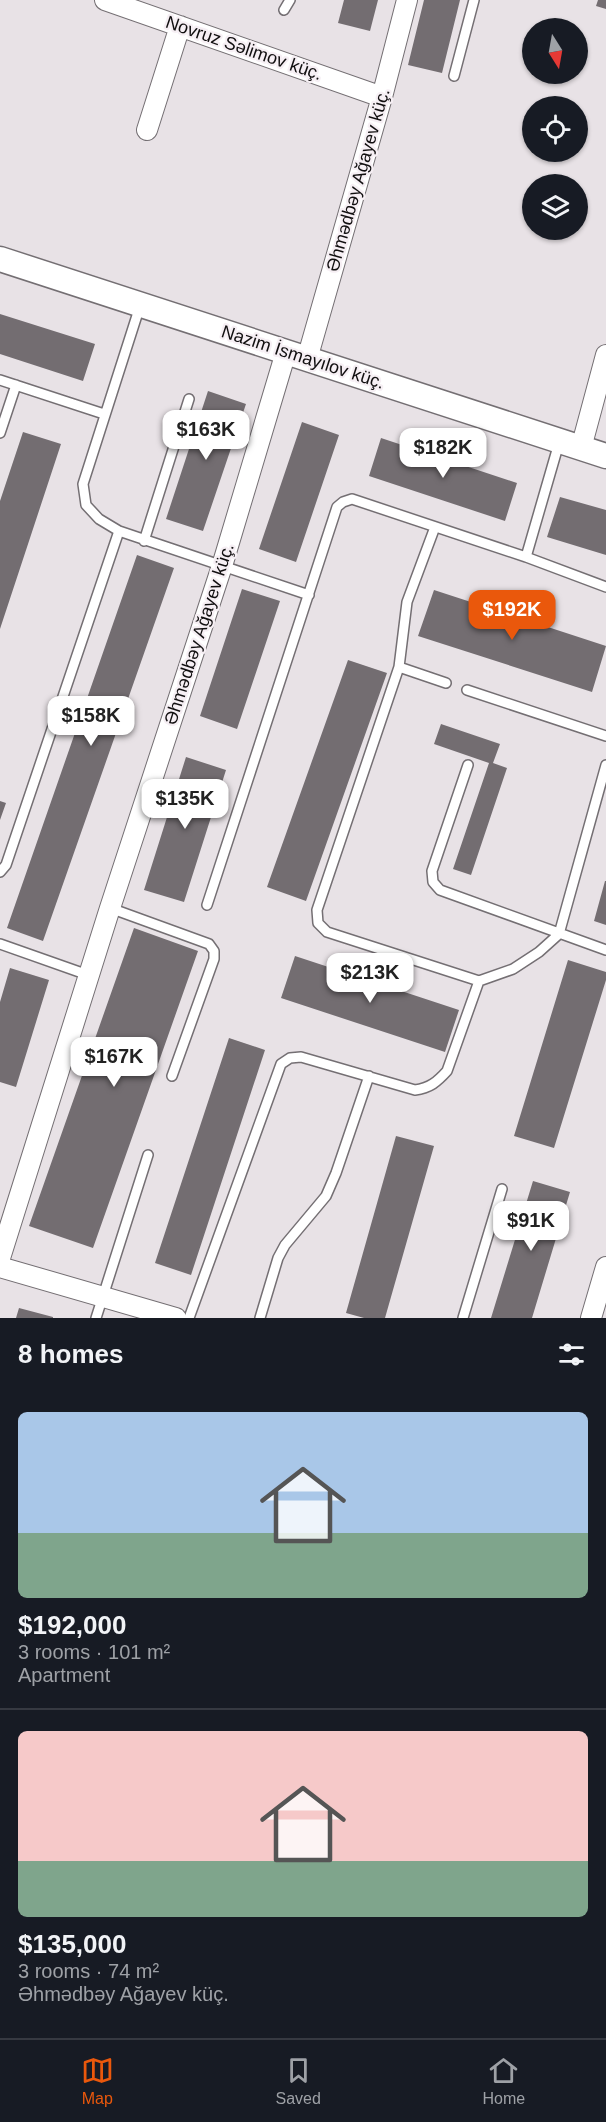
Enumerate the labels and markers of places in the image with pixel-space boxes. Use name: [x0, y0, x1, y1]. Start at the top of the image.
pin: $163K: [164, 410, 248, 461]
pin: $182K: [401, 428, 485, 479]
pin: $192K: [470, 590, 554, 641]
pin: $158K: [49, 696, 133, 747]
pin: $135K: [143, 779, 227, 830]
pin: $213K: [328, 953, 412, 1004]
pin: $167K: [72, 1037, 156, 1088]
pin: $91K: [495, 1201, 567, 1252]

